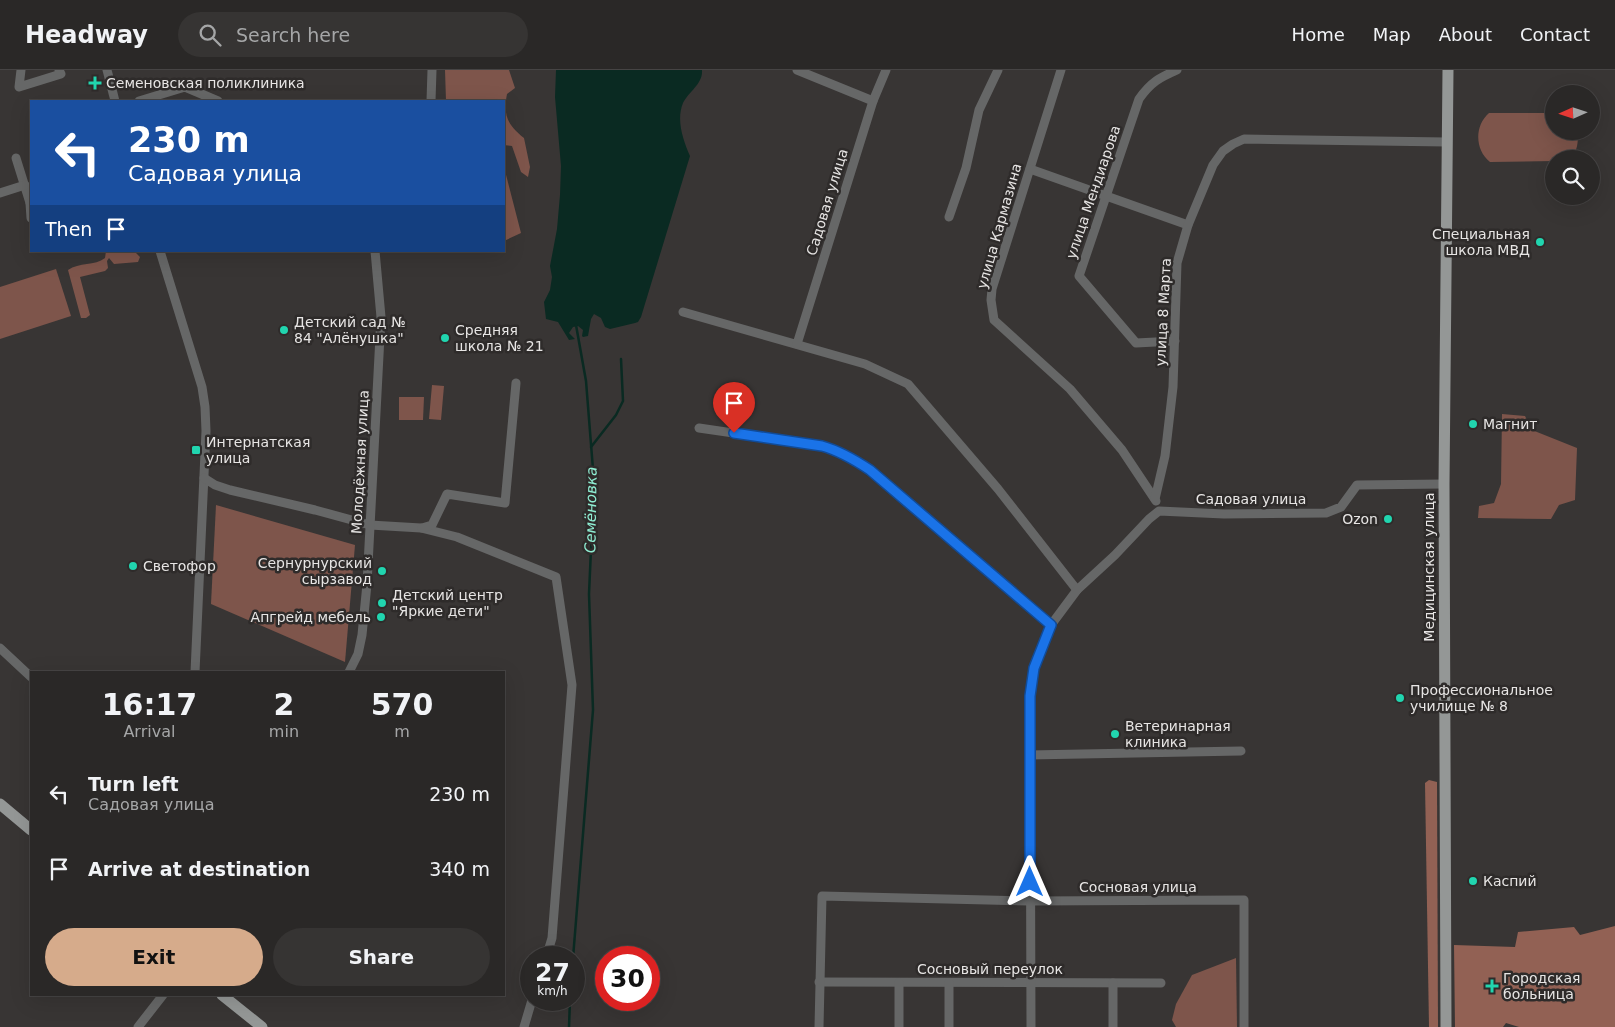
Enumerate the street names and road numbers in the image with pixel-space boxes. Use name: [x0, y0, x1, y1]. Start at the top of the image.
street label: улица Мендиарова: [1063, 123, 1123, 261]
street label: Садовая улица: [803, 147, 851, 257]
street label: улица Кармазина: [973, 161, 1025, 291]
street label: улица 8 Марта: [1152, 257, 1174, 367]
street label: Молодёжная улица: [348, 390, 372, 534]
street label: Садовая улица: [1196, 491, 1306, 507]
street label: Медицинская улица: [1421, 492, 1437, 642]
street label: Сосновая улица: [1079, 879, 1197, 895]
street label: Сосновый переулок: [917, 961, 1063, 977]

